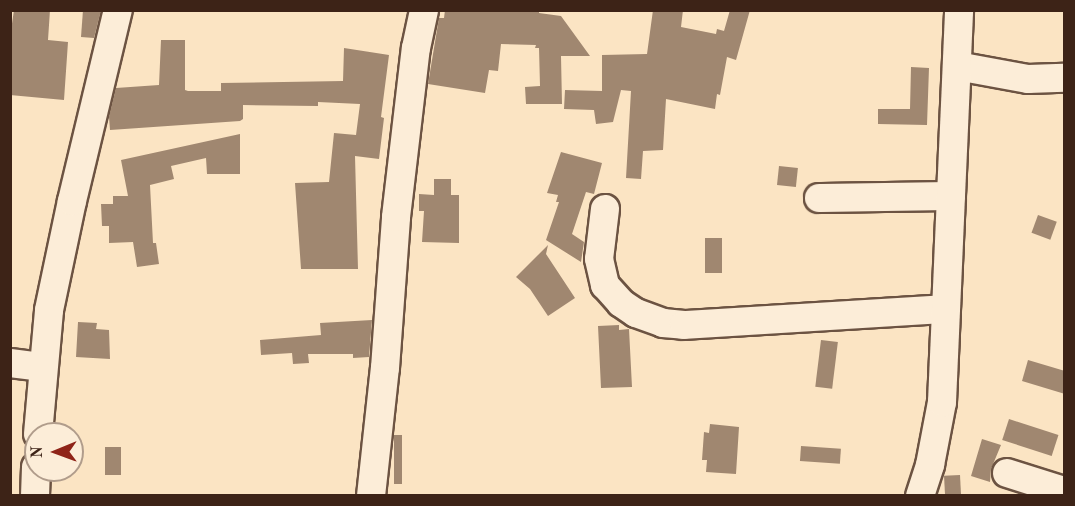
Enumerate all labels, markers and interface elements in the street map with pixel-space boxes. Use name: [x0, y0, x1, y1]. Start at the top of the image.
north arrow: [24, 422, 84, 482]
text: N: [30, 446, 46, 459]

